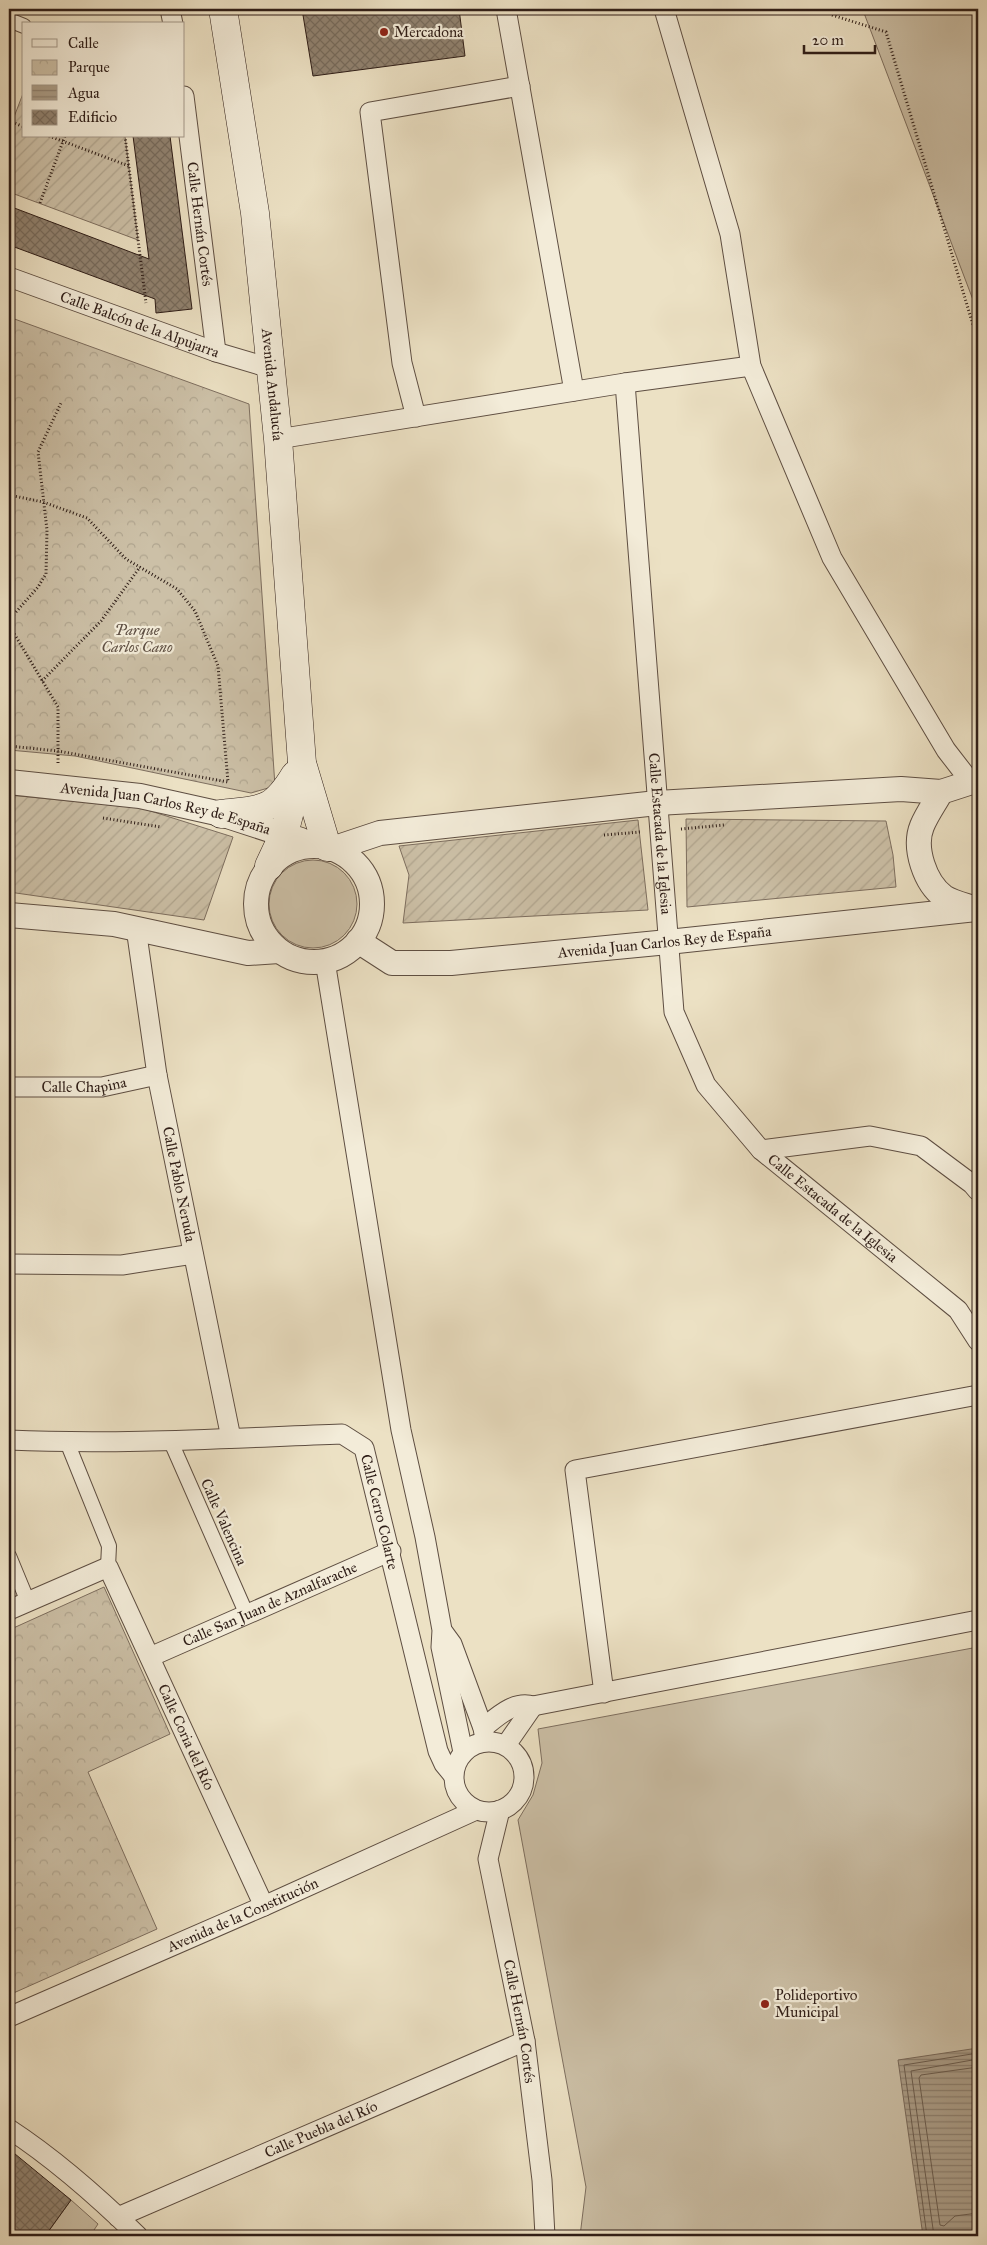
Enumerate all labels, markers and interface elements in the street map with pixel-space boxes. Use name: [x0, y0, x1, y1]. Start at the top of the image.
legend: [22, 22, 185, 138]
scale bar: [804, 22, 876, 54]
place label: Mercadona: [394, 23, 464, 41]
marker: Mercadona: [378, 26, 390, 38]
text: 20 m: [812, 31, 844, 49]
text: Calle: [68, 34, 99, 52]
text: Parque: [68, 58, 110, 77]
text: Agua: [67, 84, 100, 102]
text: Edificio: [68, 108, 117, 126]
street label: Calle Hernán Cortés: [183, 161, 217, 287]
street label: Calle Balcón de la Alpujarra: [58, 287, 222, 362]
street label: Avenida Andalucía: [258, 327, 287, 442]
park label: Parque Carlos Cano: [101, 621, 173, 656]
street label: Calle Estacada de la Iglesia: [645, 752, 675, 916]
street label: Avenida Juan Carlos Rey de España: [58, 778, 273, 839]
street label: Avenida Juan Carlos Rey de España: [556, 922, 773, 962]
street label: Calle Chapina: [41, 1073, 129, 1096]
street label: Calle Pablo Neruda: [159, 1125, 200, 1244]
street label: Calle Estacada de la Iglesia: [764, 1150, 902, 1267]
street label: Calle Cerro Colarte: [357, 1452, 402, 1571]
street label: Calle Valencina: [197, 1476, 251, 1569]
street label: Calle San Juan de Aznalfarache: [180, 1558, 360, 1651]
street label: Calle Coria del Río: [154, 1681, 218, 1793]
street label: Avenida de la Constitución: [164, 1874, 321, 1956]
street label: Calle Hernán Cortés: [500, 1958, 539, 2084]
place label: Polideportivo Municipal: [775, 1986, 858, 2021]
marker: Polideportivo Municipal: [759, 1998, 771, 2010]
street label: Calle Puebla del Río: [262, 2097, 380, 2162]

